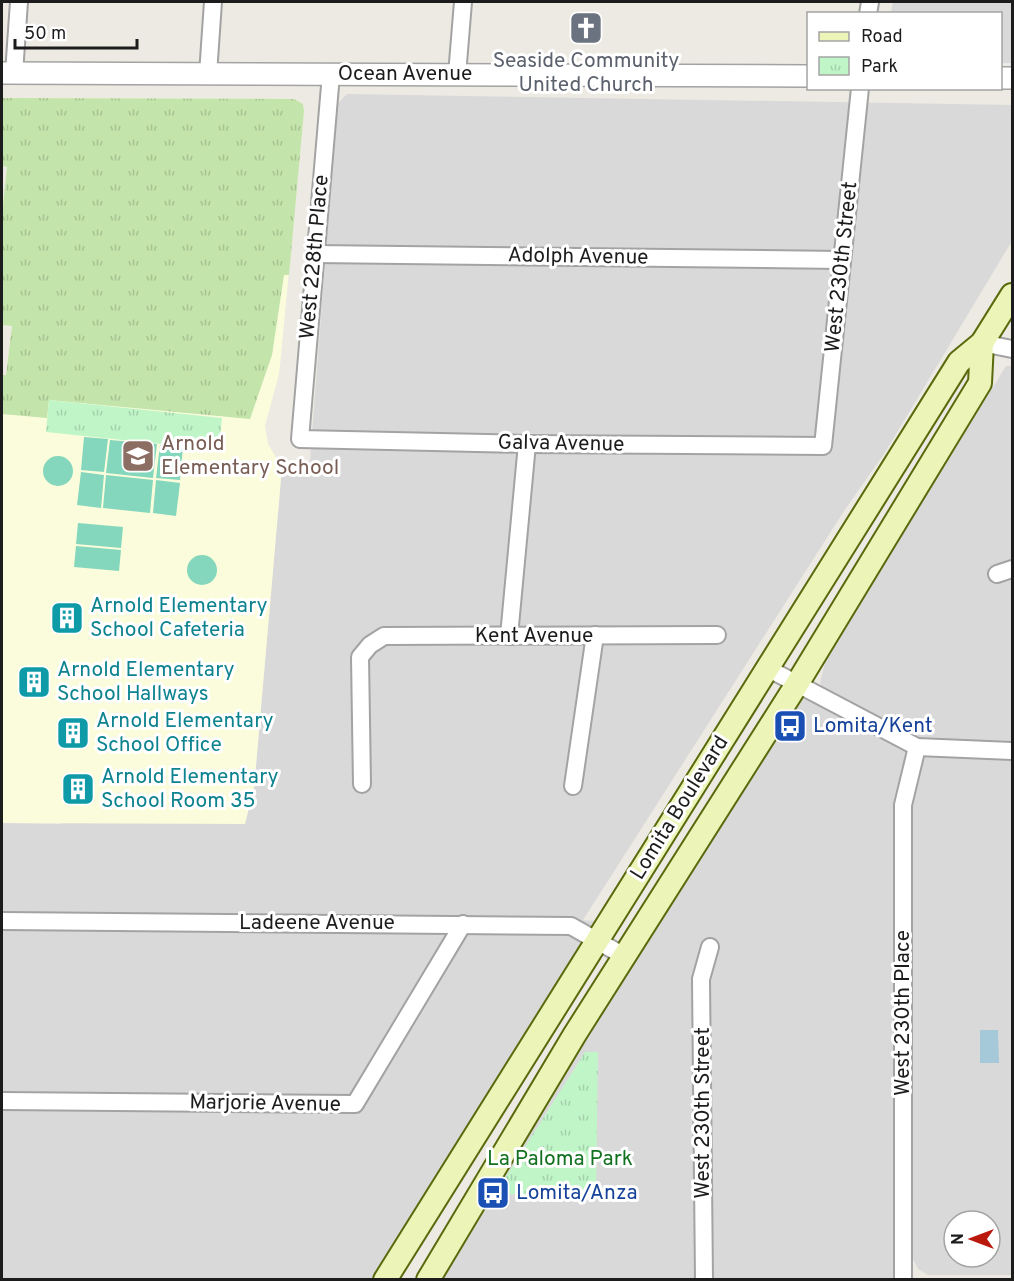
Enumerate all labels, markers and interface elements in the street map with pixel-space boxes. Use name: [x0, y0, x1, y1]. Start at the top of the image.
church icon: Seaside Community United Church: [568, 10, 604, 46]
scale bar: [15, 12, 136, 50]
legend: [807, 12, 1002, 90]
text: 50 m: [24, 23, 66, 46]
text: Road: [861, 26, 903, 49]
place label: Seaside Community United Church: [493, 48, 679, 99]
text: Park: [861, 56, 898, 79]
street label: Ocean Avenue: [338, 61, 472, 88]
street label: West 228th Place: [294, 173, 336, 341]
street label: West 230th Street: [820, 180, 864, 354]
street label: Adolph Avenue: [507, 242, 649, 272]
street label: Galva Avenue: [497, 429, 625, 459]
place label: Arnold Elementary School: [161, 431, 339, 482]
school or university icon: Arnold Elementary School: [120, 438, 156, 474]
place label: Arnold Elementary School Cafeteria: [90, 593, 268, 644]
building icon: Arnold Elementary School Cafeteria: [49, 600, 85, 636]
street label: Kent Avenue: [475, 623, 593, 650]
place label: Arnold Elementary School Hallways: [57, 657, 235, 708]
building icon: Arnold Elementary School Hallways: [16, 664, 52, 700]
place label: Arnold Elementary School Office: [96, 708, 274, 759]
bus stop icon: Lomita/Kent: [772, 708, 808, 744]
place label: Lomita/Kent: [813, 713, 933, 740]
building icon: Arnold Elementary School Office: [55, 715, 91, 751]
street label: Lomita Boulevard: [625, 731, 735, 885]
place label: Arnold Elementary School Room 35: [101, 764, 279, 815]
building icon: Arnold Elementary School Room 35: [60, 771, 96, 807]
street label: Ladeene Avenue: [239, 910, 395, 937]
street label: West 230th Place: [890, 930, 917, 1096]
street label: West 230th Street: [690, 1027, 717, 1199]
street label: Marjorie Avenue: [189, 1089, 341, 1119]
park label: La Paloma Park: [487, 1146, 633, 1173]
bus stop icon: Lomita/Anza: [475, 1175, 511, 1211]
place label: Lomita/Anza: [516, 1180, 638, 1207]
north arrow: [942, 1209, 1002, 1269]
text: N: [949, 1233, 969, 1245]

